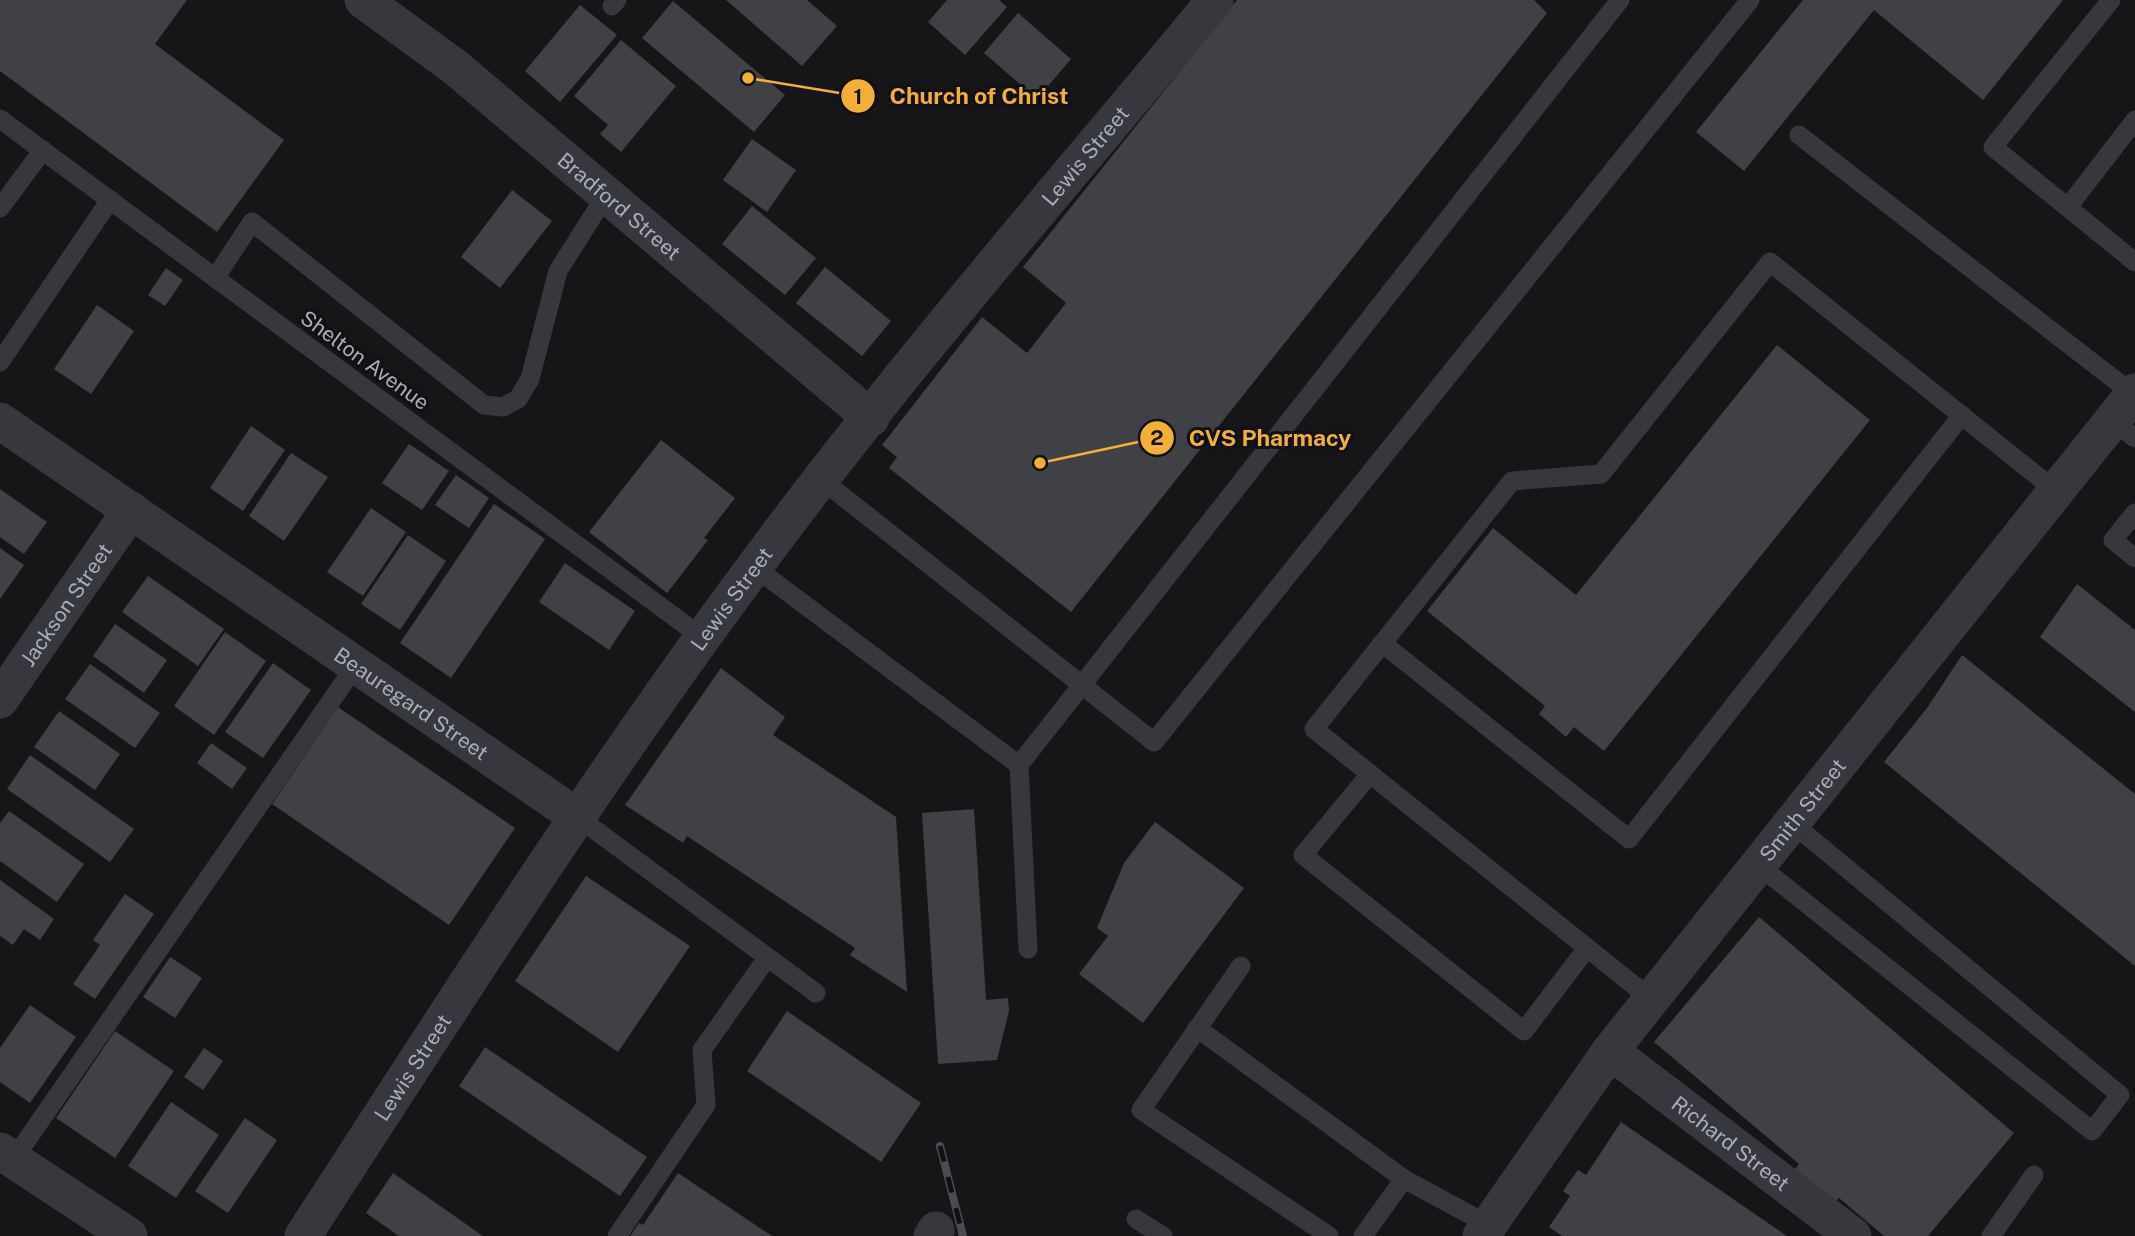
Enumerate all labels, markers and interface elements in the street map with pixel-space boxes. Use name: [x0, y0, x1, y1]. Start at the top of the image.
callout: Church of Christ: [841, 74, 1083, 118]
text: Church of Christ: [889, 82, 1069, 109]
text: 1: [854, 84, 863, 109]
street label: Lewis Street: [1036, 101, 1134, 211]
street label: Bradford Street: [553, 147, 686, 265]
street label: Shelton Avenue: [296, 305, 434, 415]
callout: CVS Pharmacy: [1139, 416, 1365, 460]
text: CVS Pharmacy: [1189, 424, 1351, 451]
text: 2: [1150, 425, 1164, 450]
street label: Jackson Street: [15, 538, 117, 671]
street label: Lewis Street: [685, 542, 777, 655]
street label: Beauregard Street: [330, 642, 493, 765]
street label: Smith Street: [1754, 753, 1851, 866]
street label: Lewis Street: [369, 1009, 456, 1125]
street label: Richard Street: [1667, 1090, 1795, 1196]

